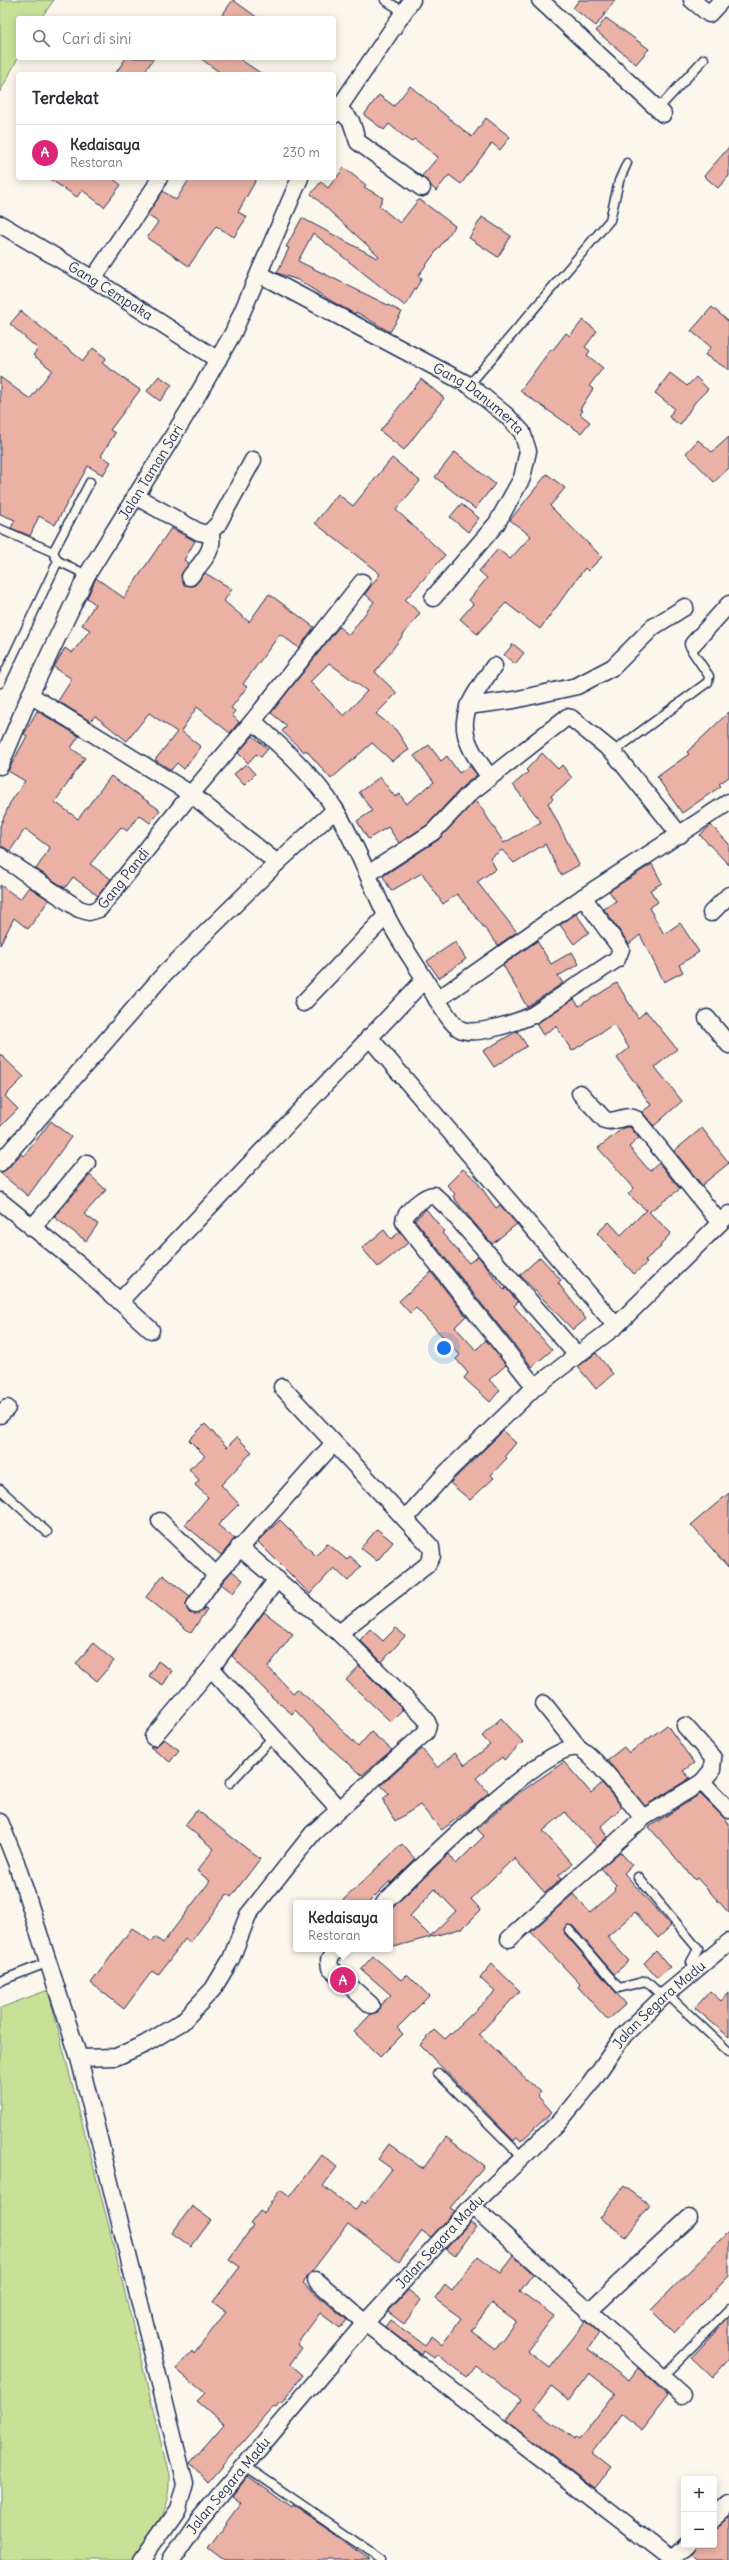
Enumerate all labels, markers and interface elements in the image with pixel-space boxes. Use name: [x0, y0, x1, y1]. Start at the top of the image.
search box: [16, 16, 336, 60]
icon: search: [30, 27, 52, 49]
text: Cari di sini: [62, 29, 131, 48]
text: Terdekat: [32, 87, 99, 109]
text: Kedaisaya: [70, 135, 140, 154]
text: A: [41, 144, 49, 161]
text: 230 m: [282, 144, 320, 161]
text: Restoran: [70, 154, 123, 171]
street label: Gang Cempaka: [65, 257, 156, 324]
street label: Gang Danumerta: [430, 359, 528, 438]
street label: Jalan Taman Sari: [114, 421, 187, 523]
street label: Gang Pandi: [94, 844, 153, 913]
your location: [434, 1338, 454, 1358]
popup: [293, 1900, 393, 1952]
text: Kedaisaya: [308, 1908, 378, 1927]
text: Restoran: [308, 1927, 361, 1944]
street label: Jalan Segara Madu: [608, 1956, 709, 2052]
pin: A: [330, 1965, 356, 1995]
street label: Jalan Segara Madu: [392, 2191, 487, 2292]
street label: Jalan Segara Madu: [182, 2433, 274, 2538]
map controls: [681, 2476, 717, 2548]
button: +: [681, 2476, 717, 2512]
button: −: [681, 2512, 717, 2548]

